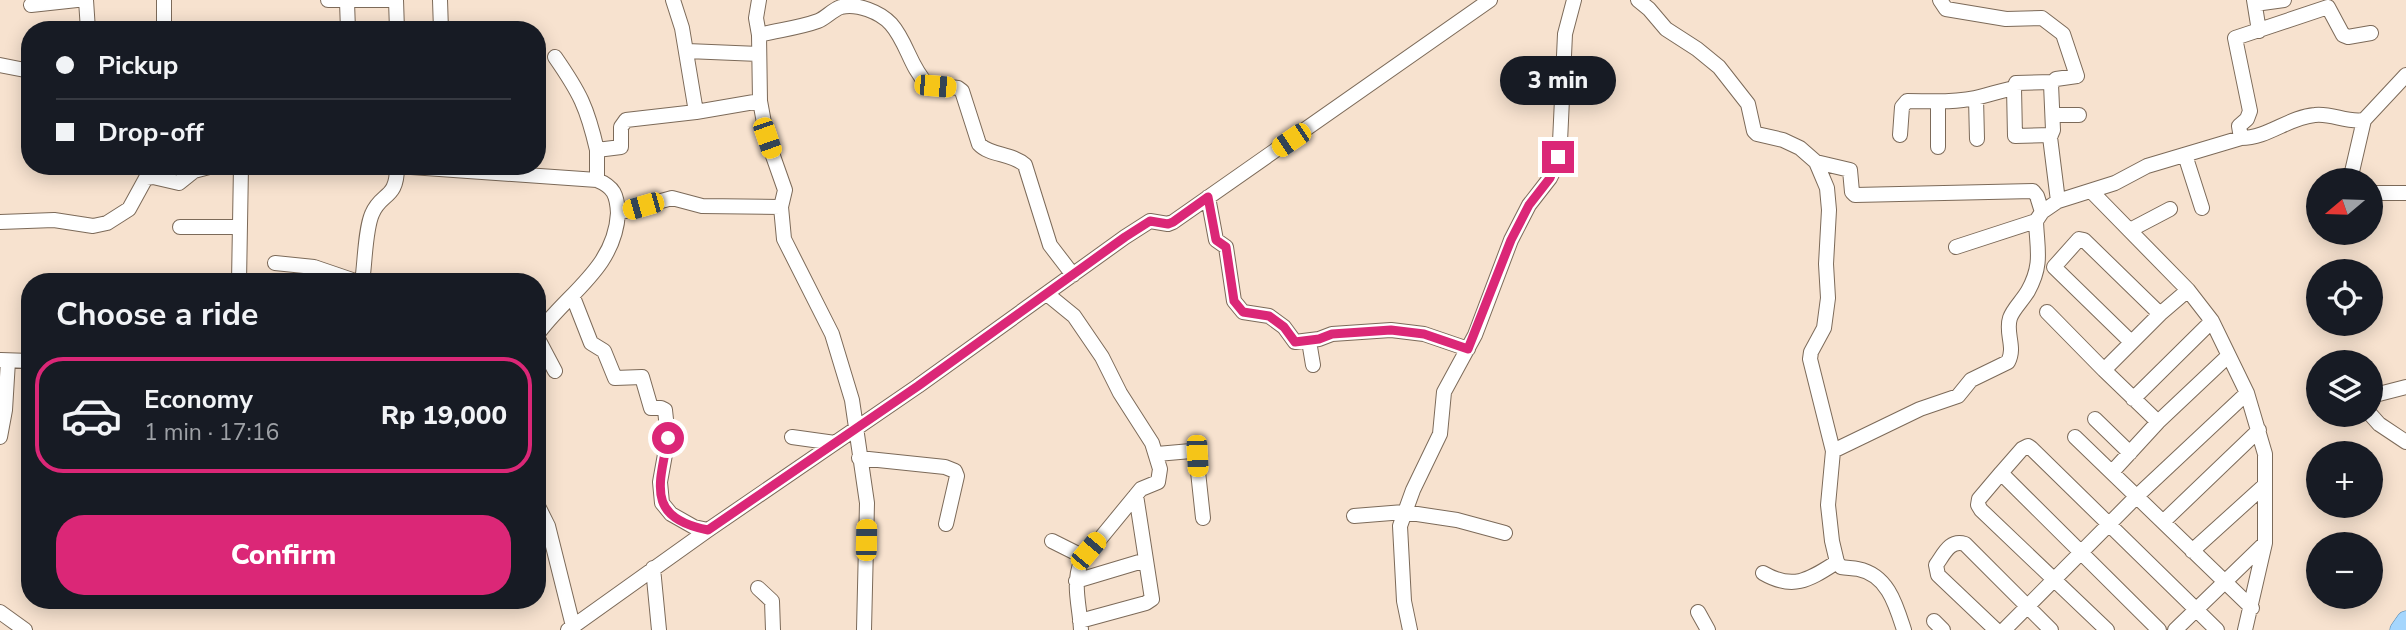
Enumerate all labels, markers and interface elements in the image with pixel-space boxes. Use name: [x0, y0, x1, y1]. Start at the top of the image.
text: Pickup: [98, 48, 178, 83]
callout: 3 min: [1500, 55, 1616, 104]
text: 3 min: [1528, 65, 1588, 96]
car: [914, 74, 957, 98]
text: Drop-off: [98, 115, 204, 150]
car: [751, 115, 784, 161]
car: [1268, 120, 1315, 160]
route end: [1542, 141, 1574, 173]
north arrow: [2306, 168, 2384, 245]
map controls: [2306, 168, 2383, 609]
car: [620, 190, 667, 222]
button: locate: [2306, 259, 2383, 336]
text: Choose a ride: [56, 293, 258, 336]
button: layers: [2306, 350, 2383, 427]
text: Economy: [144, 382, 253, 417]
icon: car: [60, 384, 123, 447]
text: Rp 19,000: [381, 398, 507, 433]
text: 1 min · 17:16: [144, 417, 279, 448]
route start: [652, 422, 684, 454]
car: [1186, 434, 1209, 478]
button: +: [2306, 441, 2383, 518]
button: Confirm: [56, 515, 511, 595]
car: [856, 519, 877, 561]
car: [1067, 528, 1110, 574]
button: −: [2306, 532, 2383, 609]

